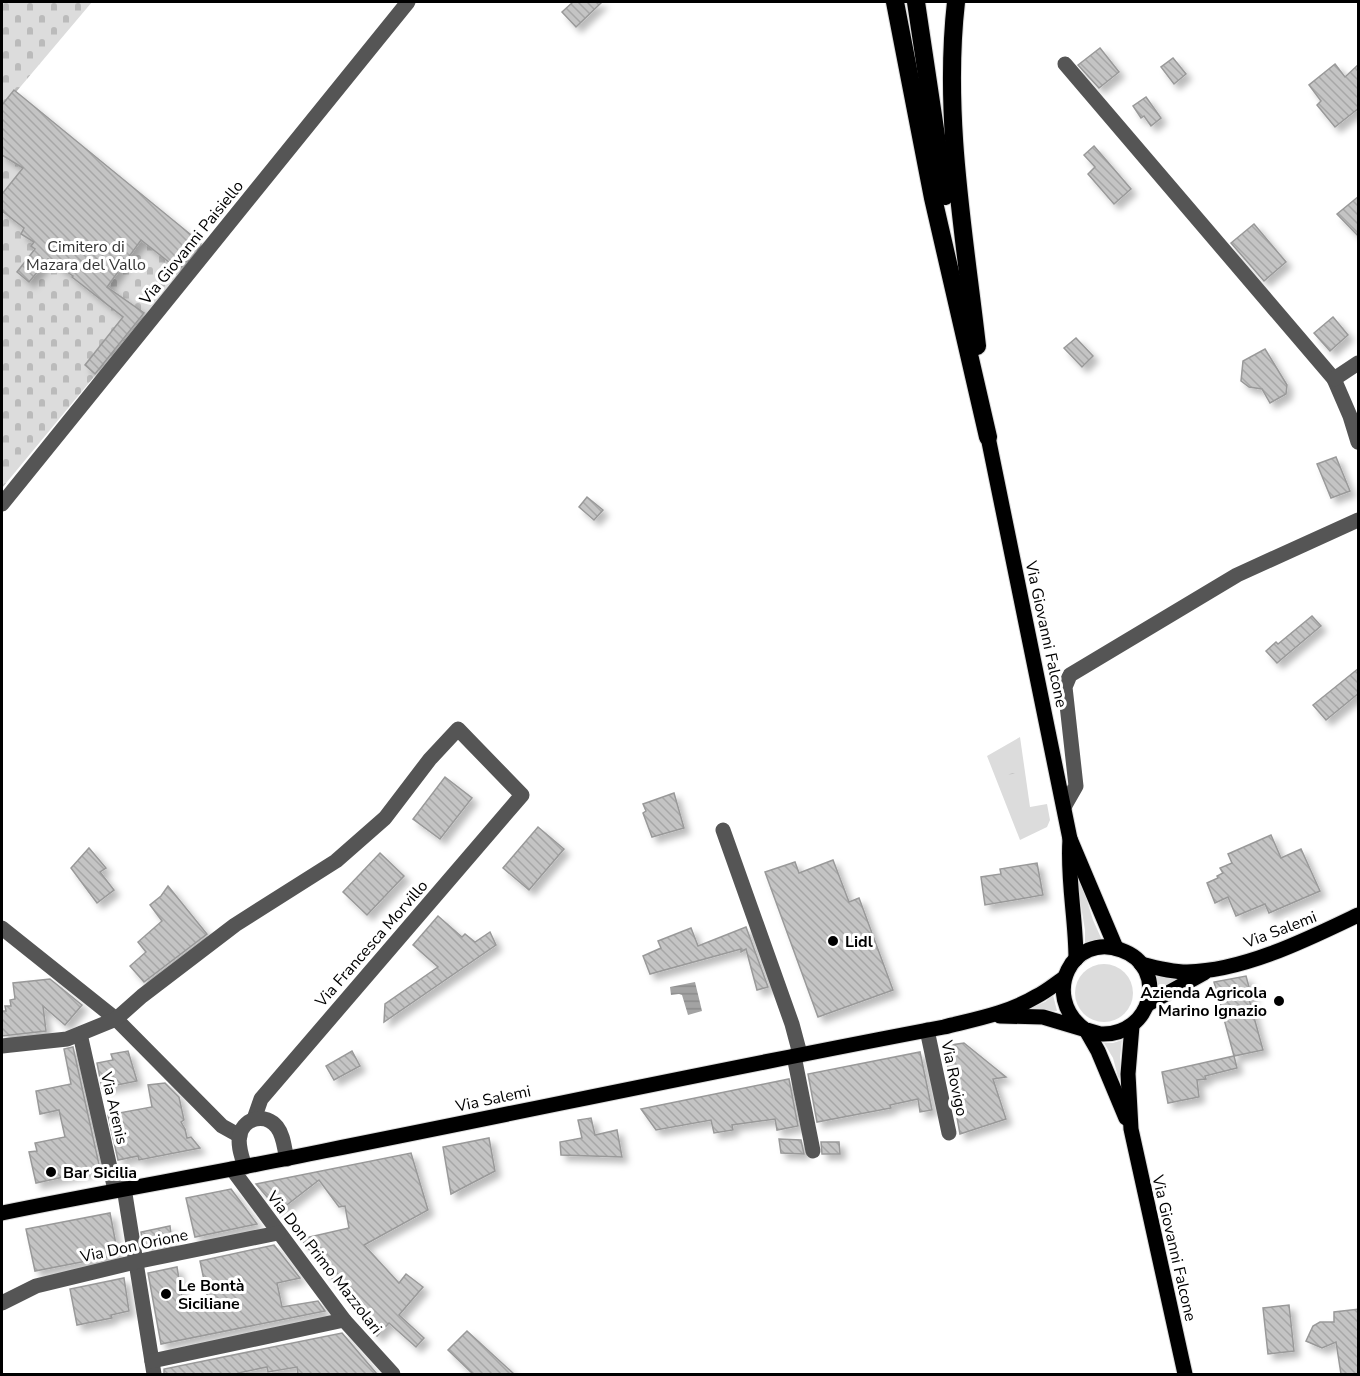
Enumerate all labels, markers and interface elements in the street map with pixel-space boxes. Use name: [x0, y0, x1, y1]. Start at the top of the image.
street label: Via Giovanni Paisiello: [134, 176, 249, 310]
park label: Cimitero di Mazara del Vallo: [26, 236, 146, 276]
street label: Via Giovanni Falcone: [1020, 558, 1072, 710]
street label: Via Francesca Morvillo: [310, 875, 433, 1013]
street label: Via Salemi: [1240, 906, 1320, 954]
place label: Lidl: [845, 931, 873, 953]
marker: Lidl: [826, 934, 840, 948]
place label: Azienda Agricola Marino Ignazio: [1140, 982, 1267, 1022]
marker: Azienda Agricola Marino Ignazio: [1272, 994, 1286, 1008]
street label: Via Rovigo: [935, 1037, 973, 1118]
street label: Via Arenis: [95, 1069, 133, 1147]
street label: Via Salemi: [453, 1080, 533, 1118]
place label: Bar Sicilia: [63, 1162, 137, 1184]
marker: Bar Sicilia: [44, 1165, 58, 1179]
street label: Via Giovanni Falcone: [1146, 1172, 1202, 1323]
street label: Via Don Primo Mazzolari: [261, 1186, 387, 1339]
street label: Via Don Orione: [77, 1224, 190, 1268]
place label: Le Bontà Siciliane: [178, 1275, 244, 1315]
marker: Le Bontà Siciliane: [159, 1287, 173, 1301]

